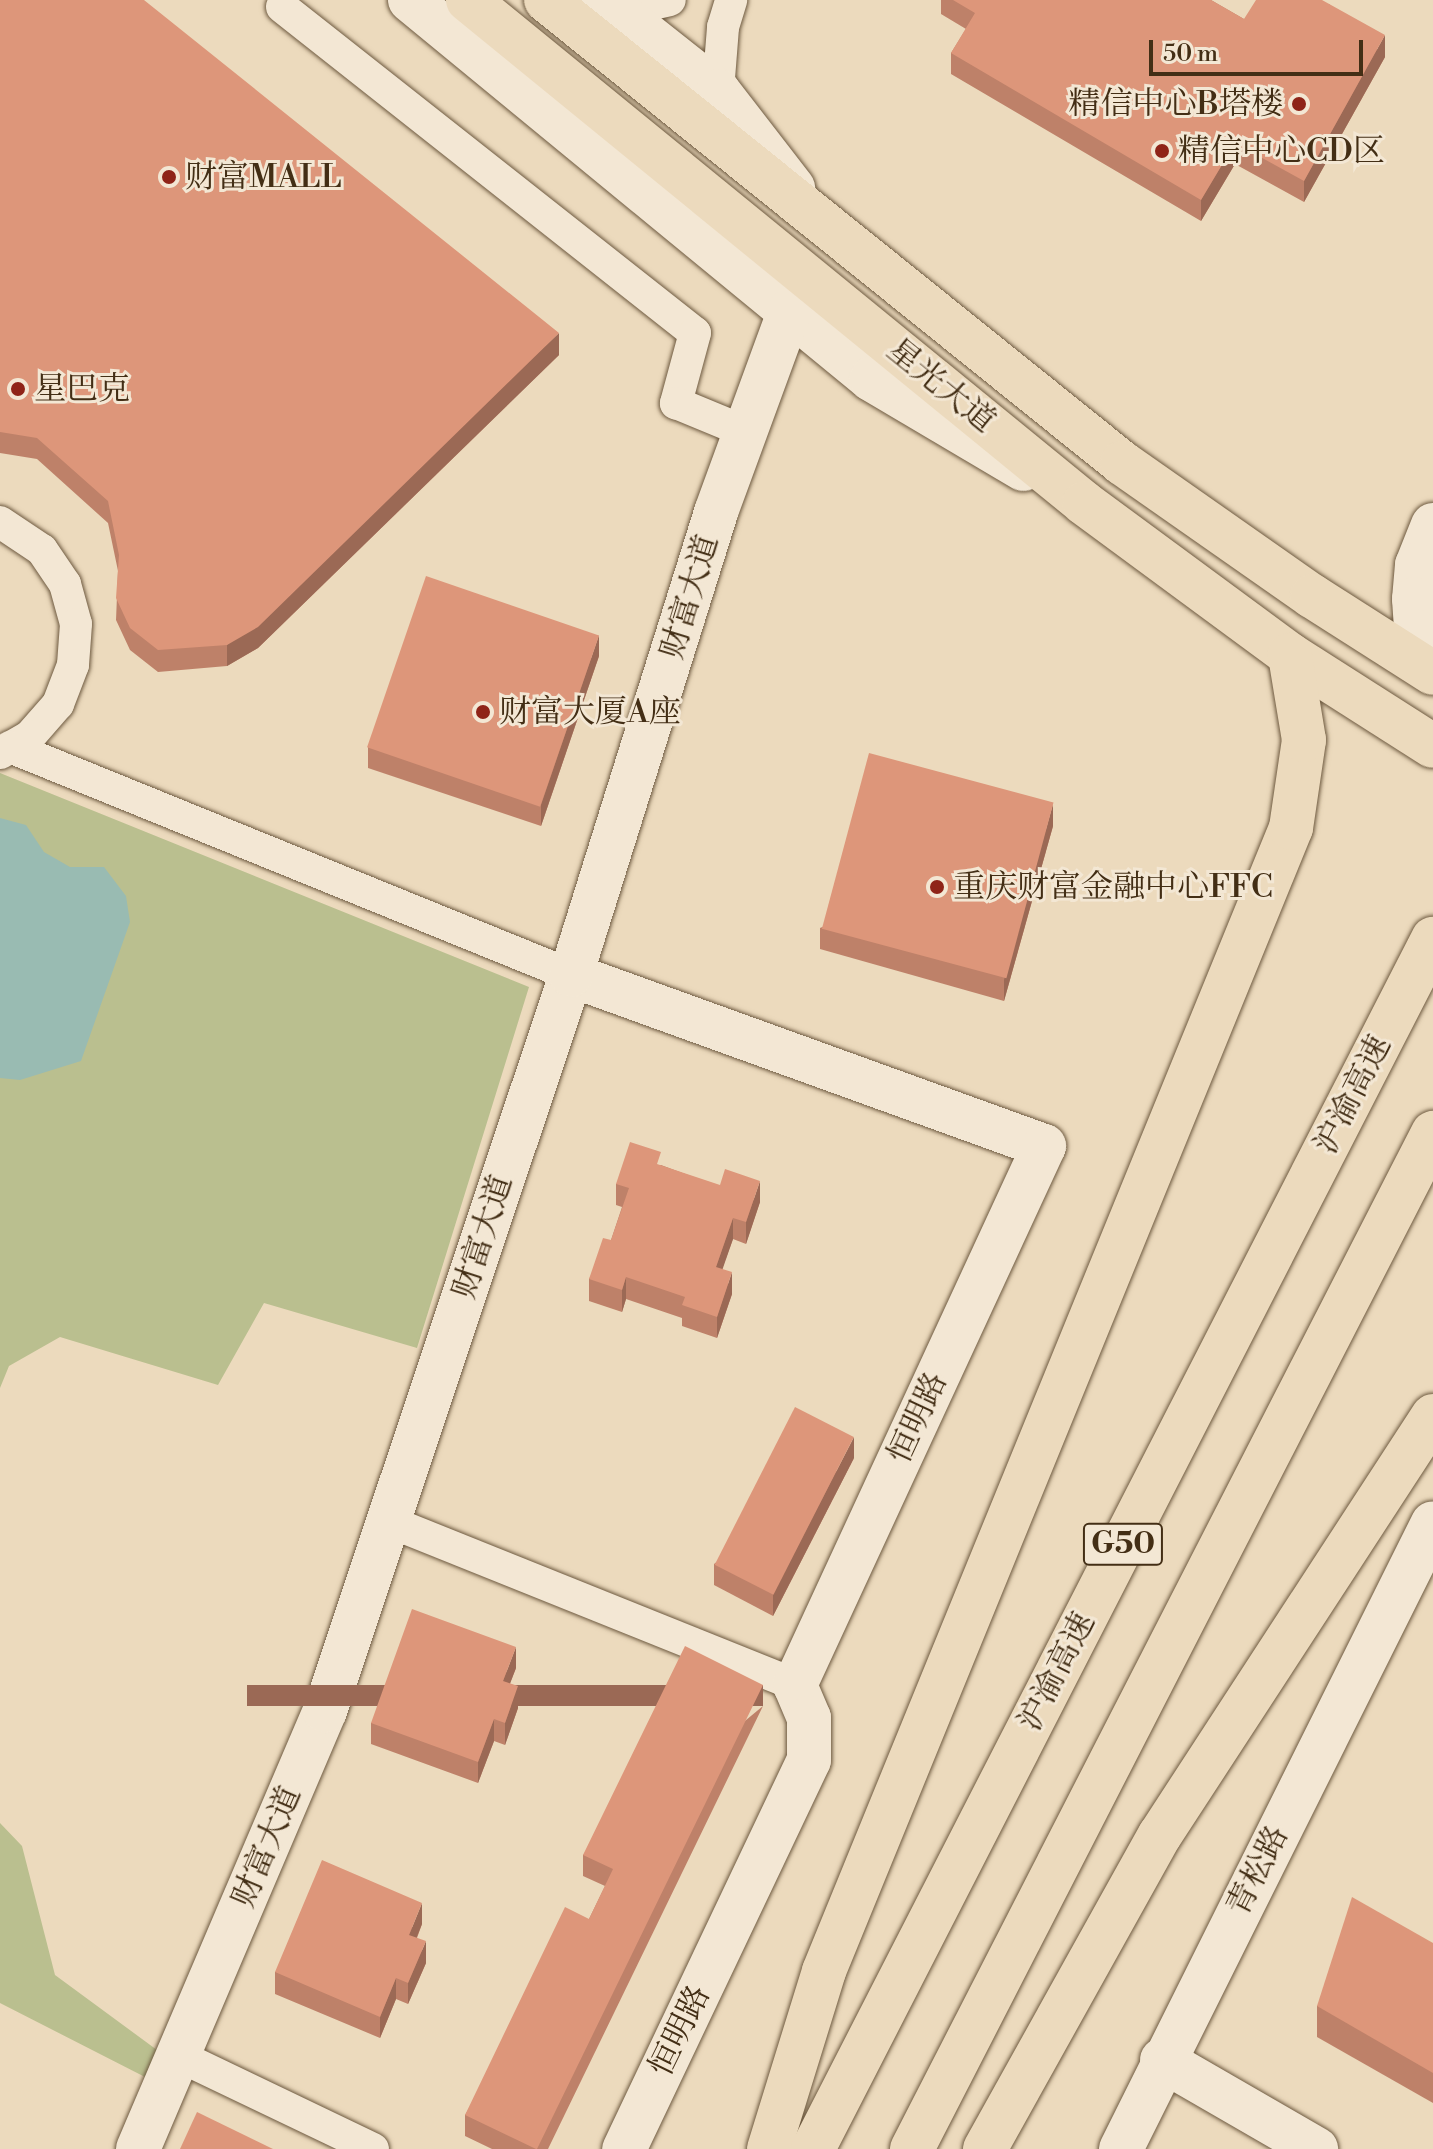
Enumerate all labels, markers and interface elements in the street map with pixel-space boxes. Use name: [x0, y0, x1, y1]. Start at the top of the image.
scale bar: [1153, 24, 1367, 74]
text: 50 m: [1163, 39, 1218, 69]
place label: 精信中心B塔楼: [1069, 85, 1283, 123]
marker: 精信中心B塔楼: [1290, 95, 1308, 113]
place label: 精信中心CD区: [1178, 132, 1385, 170]
marker: 精信中心CD区: [1153, 142, 1171, 160]
place label: 财富MALL: [185, 158, 342, 196]
marker: 财富MALL: [160, 168, 178, 186]
street label: 星光大道: [879, 331, 1003, 441]
place label: 星巴克: [34, 370, 130, 408]
marker: 星巴克: [9, 380, 27, 398]
street label: 财富大道: [653, 530, 727, 664]
place label: 财富大厦A座: [499, 693, 681, 731]
marker: 财富大厦A座: [474, 703, 492, 721]
place label: 重庆财富金融中心FFC: [953, 868, 1273, 906]
marker: 重庆财富金融中心FFC: [928, 878, 946, 896]
street label: 沪渝高速: [1307, 1029, 1399, 1161]
street label: 财富大道: [445, 1170, 521, 1304]
street label: 恒明路: [880, 1366, 956, 1470]
road number: G50: [1081, 1518, 1165, 1570]
street label: 沪渝高速: [1011, 1606, 1103, 1738]
street label: 财富大道: [224, 1781, 310, 1913]
street label: 青松路: [1219, 1820, 1297, 1922]
street label: 恒明路: [642, 1979, 718, 2083]

